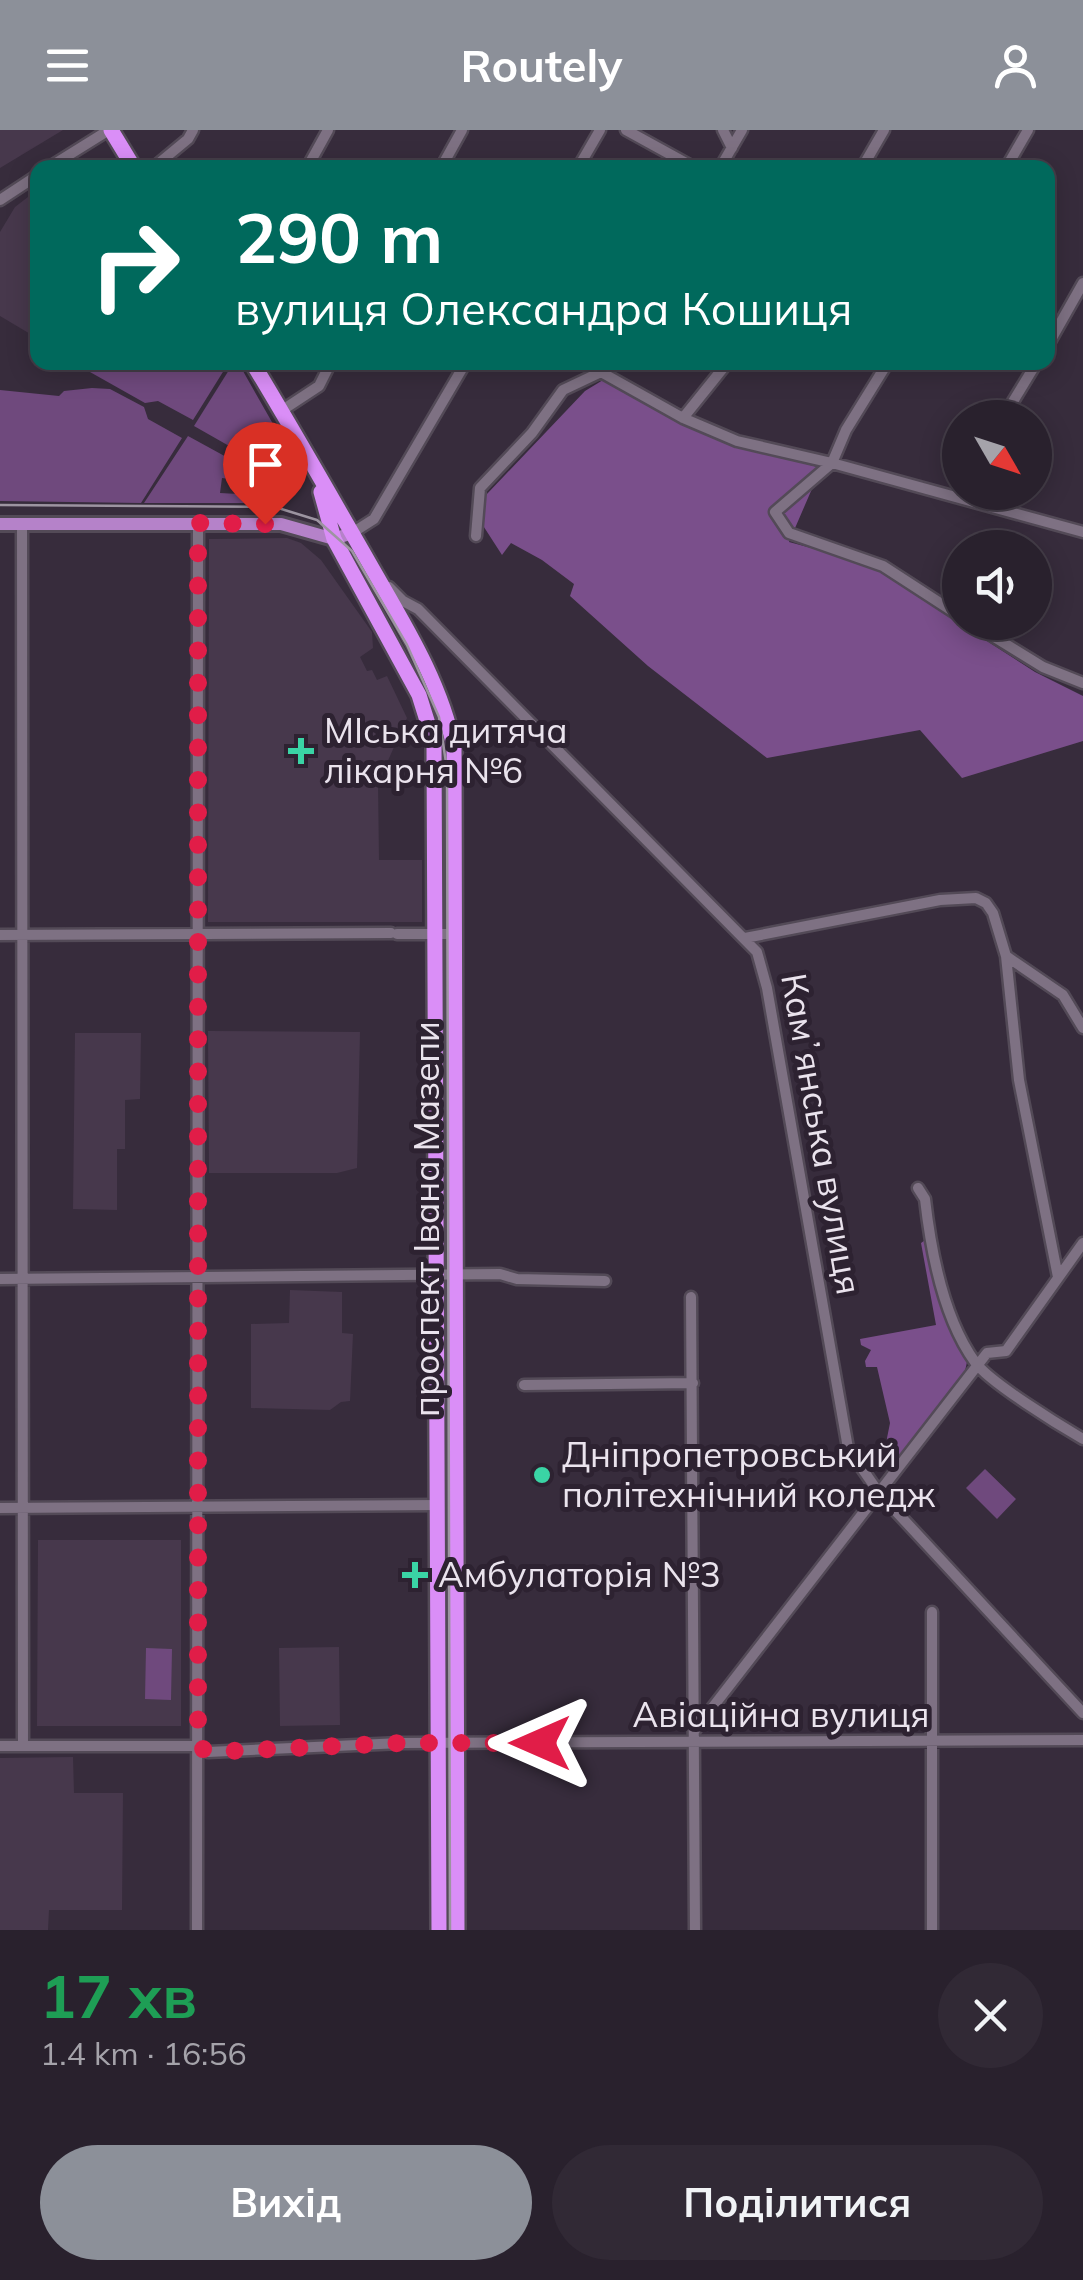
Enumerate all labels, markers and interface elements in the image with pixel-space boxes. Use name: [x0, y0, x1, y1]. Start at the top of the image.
text: Routely: [460, 37, 623, 93]
icon: menu: [40, 38, 95, 93]
icon: person: [988, 38, 1043, 93]
text: 290 m: [235, 193, 443, 281]
icon: right: [70, 200, 200, 330]
text: вулиця Олександра Кошиця: [235, 280, 852, 336]
north arrow: [942, 400, 1052, 510]
map controls: [942, 400, 1052, 640]
pin: [223, 422, 308, 525]
icon: arrive: [238, 437, 293, 492]
button: sound: [942, 530, 1052, 640]
place label: МІська дитяча лікарня №6: [324, 708, 568, 792]
marker: МІська дитяча лікарня №6: [288, 738, 314, 764]
street label: Камʼянська вулиця: [772, 970, 872, 1298]
street label: проспект Івана Мазепи: [404, 1021, 448, 1417]
place label: Дніпропетровський політехнічний коледж: [562, 1432, 936, 1516]
marker: Дніпропетровський політехнічний коледж: [531, 1464, 553, 1486]
place label: Амбулаторія №3: [438, 1552, 721, 1596]
marker: Амбулаторія №3: [402, 1562, 428, 1588]
position arrow: [488, 1691, 592, 1795]
street label: Авіаційна вулиця: [633, 1692, 929, 1736]
text: 17 хв: [40, 1958, 197, 2033]
button: close: [938, 1963, 1043, 2068]
text: 1.4 km · 16:56: [40, 2033, 247, 2073]
button: Вихід: [40, 2145, 532, 2260]
button: Поділитися: [552, 2145, 1043, 2260]

